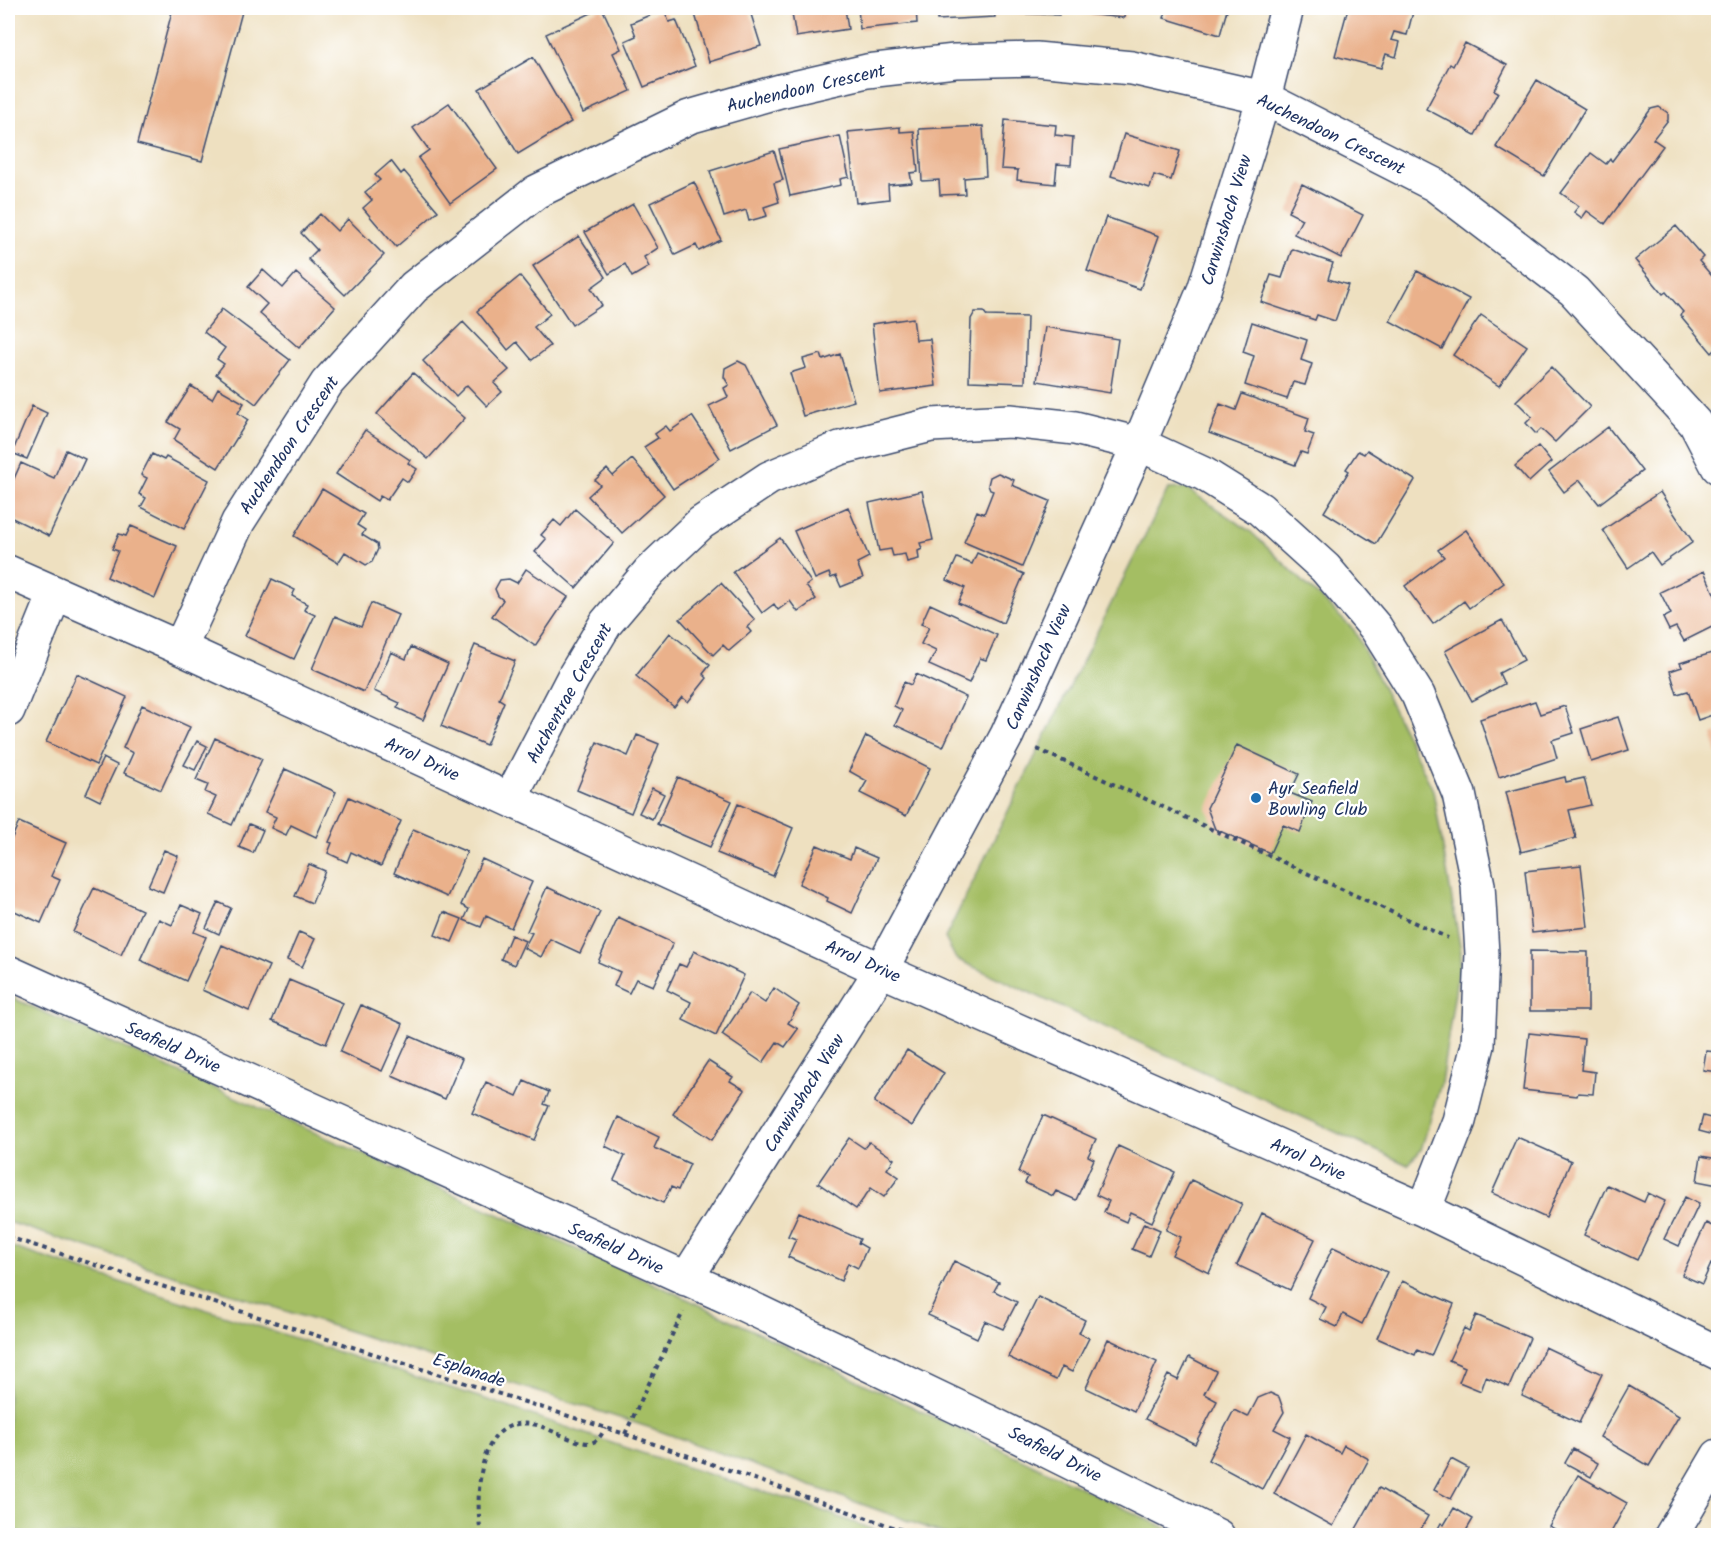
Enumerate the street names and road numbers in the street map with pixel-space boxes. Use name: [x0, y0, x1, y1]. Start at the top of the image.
street label: Auchendoon Crescent: [724, 57, 890, 122]
street label: Auchendoon Crescent: [1251, 87, 1411, 184]
street label: Carwinshoch View: [1194, 151, 1261, 290]
street label: Auchendoon Crescent: [233, 370, 348, 521]
street label: Carwinshoch View: [999, 599, 1081, 735]
street label: Auchentrae Crescent: [520, 617, 622, 769]
street label: Arrol Drive: [379, 730, 464, 790]
street label: Arrol Drive: [820, 933, 905, 992]
street label: Seafield Drive: [120, 1014, 225, 1082]
street label: Carwinshoch View: [757, 1028, 854, 1159]
street label: Arrol Drive: [1265, 1131, 1350, 1190]
street label: Seafield Drive: [563, 1215, 668, 1283]
street label: Esplanade: [428, 1346, 509, 1397]
street label: Seafield Drive: [1002, 1419, 1106, 1491]

